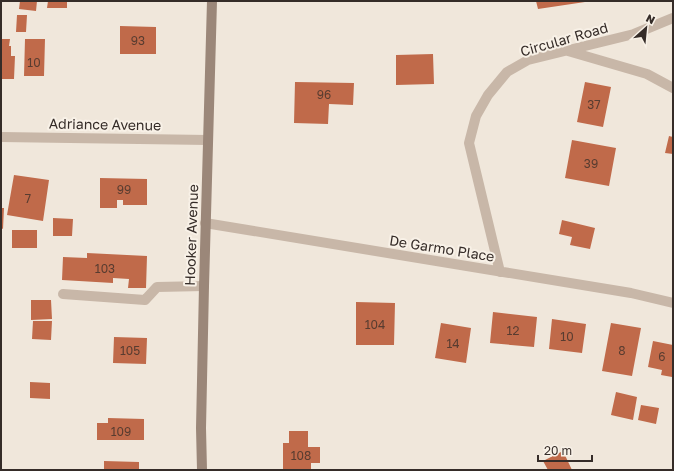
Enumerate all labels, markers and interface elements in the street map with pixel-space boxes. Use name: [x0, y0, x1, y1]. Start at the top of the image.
north arrow: [626, 8, 666, 48]
text: N: [644, 11, 657, 26]
street label: Circular Road: [518, 18, 610, 60]
house number: 93: [131, 33, 145, 48]
house number: 10: [27, 55, 41, 70]
house number: 96: [317, 87, 331, 102]
house number: 37: [587, 97, 601, 112]
street label: Adriance Avenue: [49, 115, 161, 133]
house number: 39: [584, 156, 598, 171]
house number: 99: [117, 182, 131, 197]
street label: Hooker Avenue: [181, 184, 201, 286]
house number: 7: [25, 191, 31, 206]
street label: De Garmo Place: [388, 231, 496, 265]
house number: 103: [95, 261, 115, 276]
house number: 104: [365, 317, 385, 332]
house number: 12: [507, 323, 519, 338]
house number: 10: [560, 329, 574, 344]
house number: 14: [446, 336, 460, 351]
house number: 105: [120, 343, 140, 358]
house number: 8: [618, 343, 626, 358]
house number: 6: [658, 349, 666, 364]
house number: 109: [111, 424, 131, 439]
scale bar: [538, 437, 592, 463]
text: 20 m: [544, 443, 572, 458]
house number: 108: [291, 448, 311, 463]

